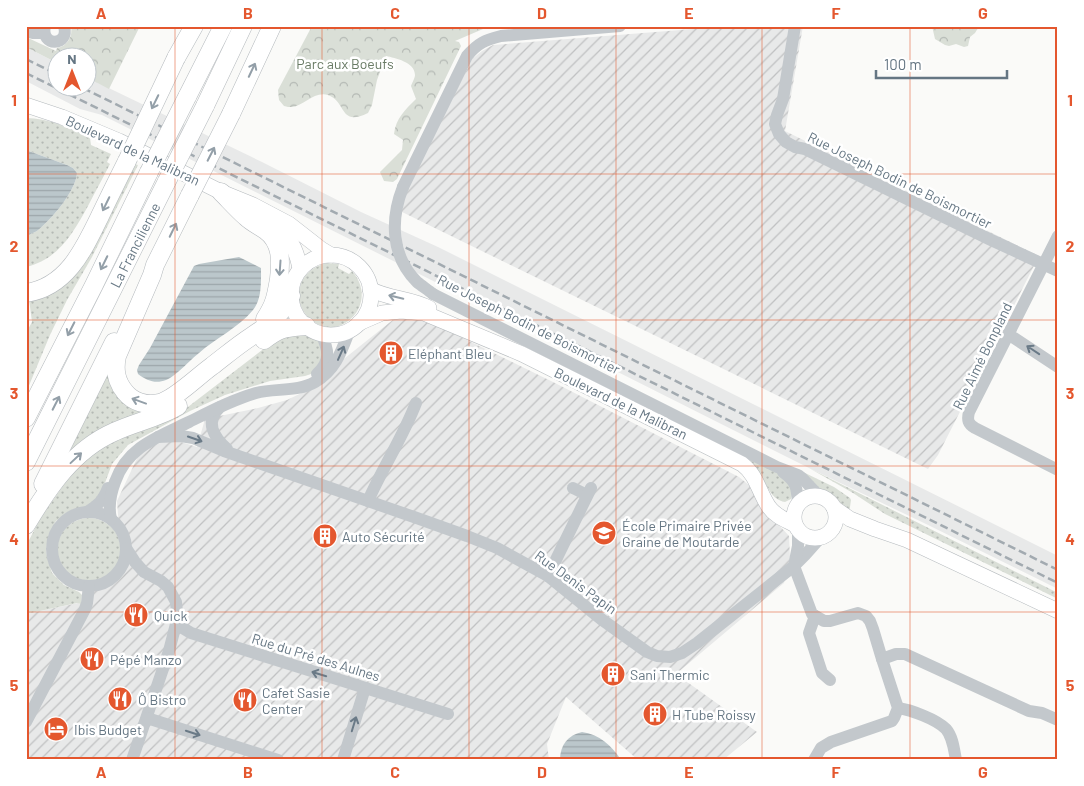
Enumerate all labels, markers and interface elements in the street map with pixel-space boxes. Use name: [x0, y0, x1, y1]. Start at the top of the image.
text: A: [96, 3, 107, 22]
text: B: [243, 3, 253, 22]
text: C: [390, 3, 400, 22]
text: D: [537, 3, 547, 22]
text: E: [684, 3, 694, 22]
text: F: [832, 3, 841, 22]
text: G: [978, 3, 988, 22]
north arrow: [48, 48, 98, 98]
scale bar: [876, 48, 1008, 80]
text: N: [67, 50, 77, 67]
park label: Parc aux Boeufs: [296, 55, 394, 72]
text: 100 m: [884, 55, 922, 73]
one-way arrow: [247, 63, 257, 78]
text: 1: [11, 90, 17, 109]
text: 1: [1067, 90, 1073, 109]
one-way arrow: [150, 94, 160, 109]
street label: Boulevard de la Malibran: [63, 111, 203, 189]
street label: Rue Joseph Bodin de Boismortier: [805, 128, 995, 232]
one-way arrow: [206, 147, 216, 162]
one-way arrow: [101, 196, 110, 211]
street label: La Francilienne: [106, 200, 164, 290]
one-way arrow: [168, 222, 178, 237]
text: 2: [10, 236, 19, 255]
text: 2: [1066, 236, 1075, 255]
one-way arrow: [99, 256, 109, 271]
one-way arrow: [275, 259, 285, 275]
street label: Rue Joseph Bodin de Boismortier: [435, 270, 623, 378]
one-way arrow: [388, 292, 404, 301]
street label: Rue Aimé Bonpland: [949, 300, 1015, 412]
one-way arrow: [66, 321, 76, 336]
building icon: Eléphant Bleu: [378, 340, 404, 366]
place label: Eléphant Bleu: [408, 345, 492, 362]
one-way arrow: [1026, 345, 1040, 355]
one-way arrow: [336, 346, 346, 361]
street label: Boulevard de la Malibran: [552, 363, 690, 443]
text: 3: [10, 383, 18, 402]
text: 3: [1066, 383, 1074, 402]
one-way arrow: [52, 396, 61, 411]
one-way arrow: [132, 396, 148, 405]
one-way arrow: [187, 435, 203, 445]
one-way arrow: [69, 452, 82, 464]
place label: École Primaire Privée Graine de Moutarde: [622, 517, 752, 550]
school or university icon: École Primaire Privée Graine de Moutarde: [591, 520, 617, 546]
building icon: Auto Sécurité: [312, 523, 338, 549]
place label: Auto Sécurité: [342, 528, 425, 545]
text: 4: [9, 529, 19, 548]
text: 4: [1065, 529, 1075, 548]
street label: Rue Denis Papin: [532, 547, 620, 617]
restaurant icon: Quick: [123, 602, 149, 628]
place label: Quick: [154, 607, 187, 624]
street label: Rue du Pré des Aulnes: [250, 629, 382, 685]
restaurant icon: Pépé Manzo: [79, 646, 105, 672]
place label: Pépé Manzo: [110, 651, 182, 668]
building icon: Sani Thermic: [600, 661, 626, 687]
place label: Sani Thermic: [630, 666, 710, 683]
one-way arrow: [311, 668, 327, 678]
text: 5: [10, 675, 19, 694]
text: 5: [1066, 675, 1075, 694]
place label: Cafet Sasie Center: [262, 684, 330, 717]
restaurant icon: Ô Bistro: [107, 686, 133, 712]
restaurant icon: Cafet Sasie Center: [232, 687, 258, 713]
place label: Ô Bistro: [138, 691, 186, 708]
building icon: H Tube Roissy: [642, 701, 668, 727]
place label: H Tube Roissy: [672, 706, 756, 723]
hotel icon: Ibis Budget: [43, 716, 69, 742]
one-way arrow: [350, 717, 359, 732]
place label: Ibis Budget: [74, 721, 142, 738]
one-way arrow: [185, 729, 201, 738]
text: A: [96, 762, 107, 781]
text: B: [243, 762, 253, 781]
text: C: [390, 762, 400, 781]
text: D: [537, 762, 547, 781]
text: E: [684, 762, 694, 781]
text: F: [832, 762, 841, 781]
text: G: [978, 762, 988, 781]

